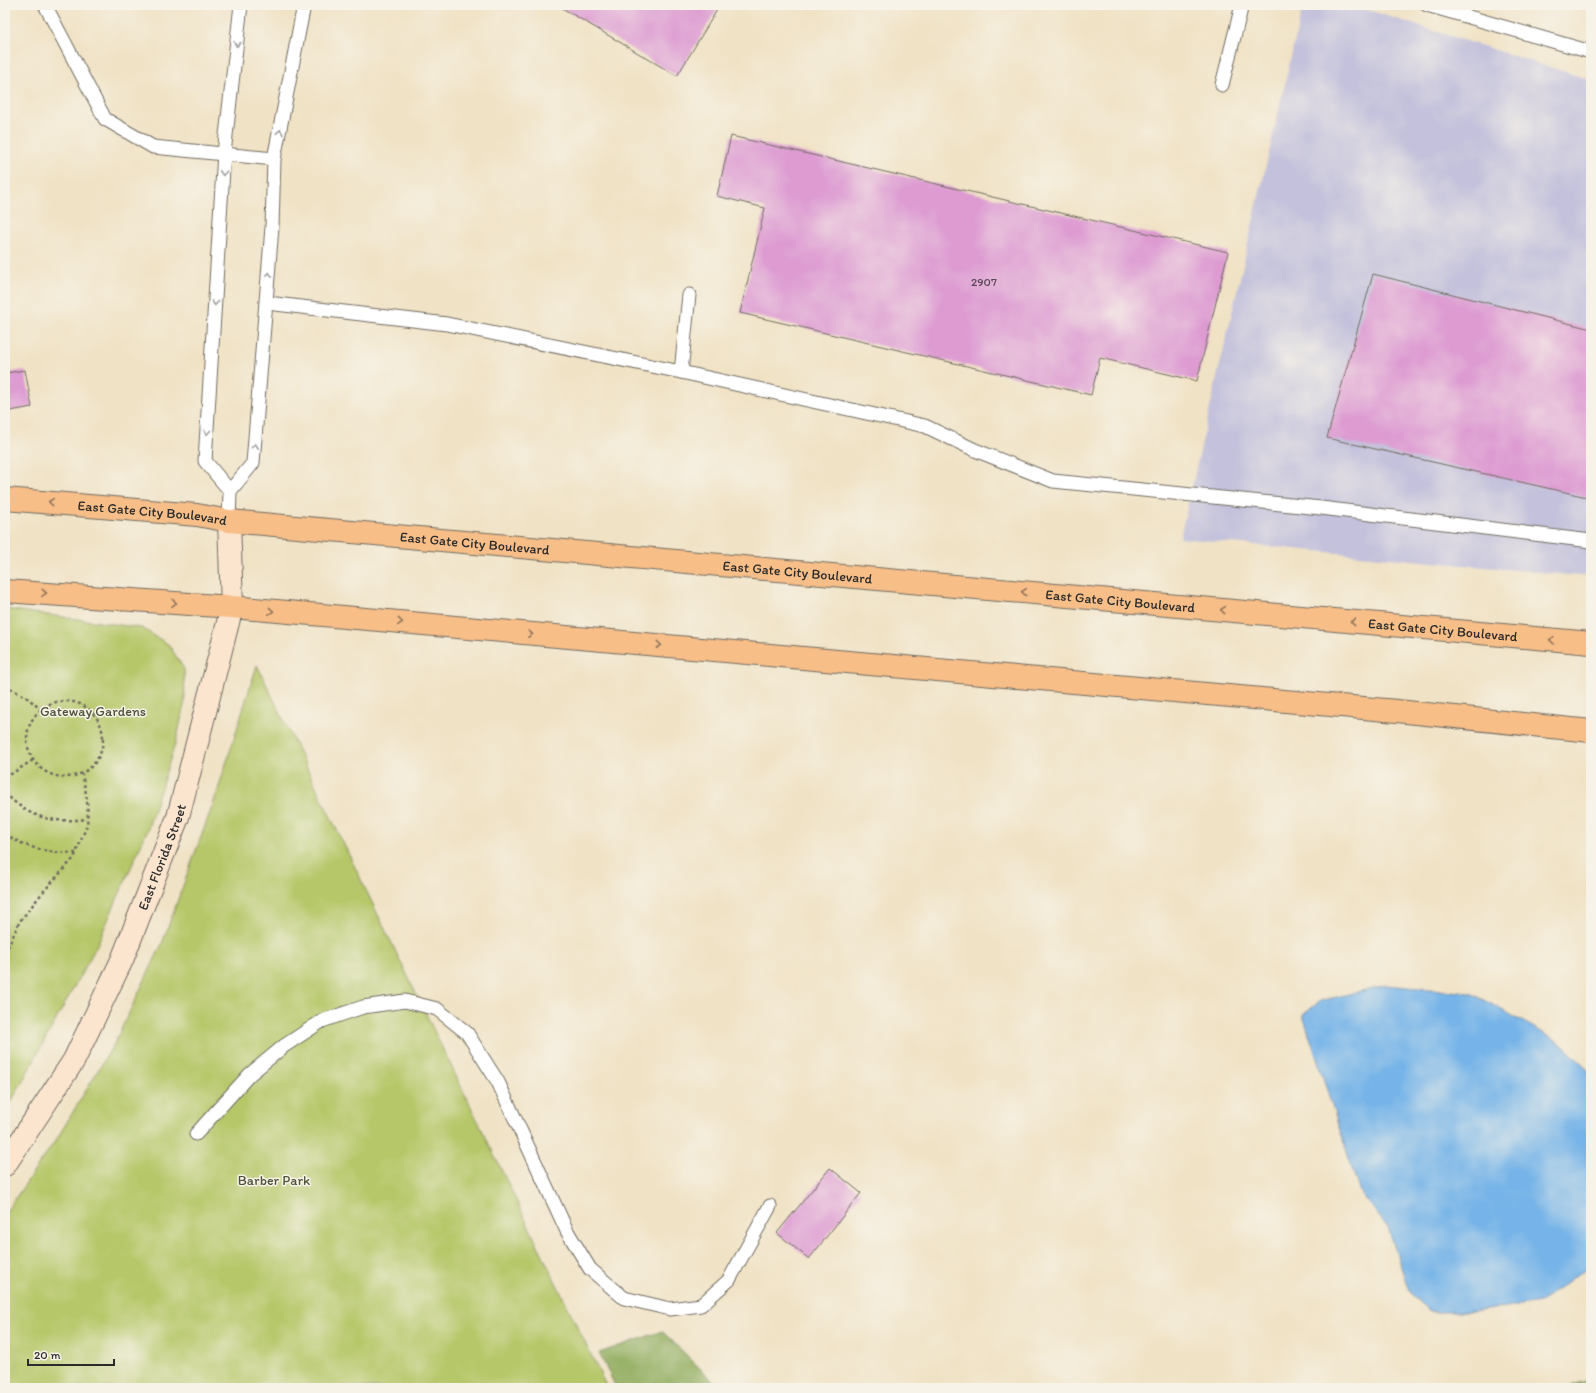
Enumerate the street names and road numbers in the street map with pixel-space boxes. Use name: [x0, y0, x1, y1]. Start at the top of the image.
street label: East Gate City Boulevard: [77, 497, 229, 530]
street label: East Gate City Boulevard: [399, 528, 551, 559]
street label: East Gate City Boulevard: [722, 557, 873, 588]
street label: East Gate City Boulevard: [1045, 586, 1196, 617]
street label: East Gate City Boulevard: [1367, 615, 1519, 645]
street label: East Florida Street: [134, 802, 190, 913]

